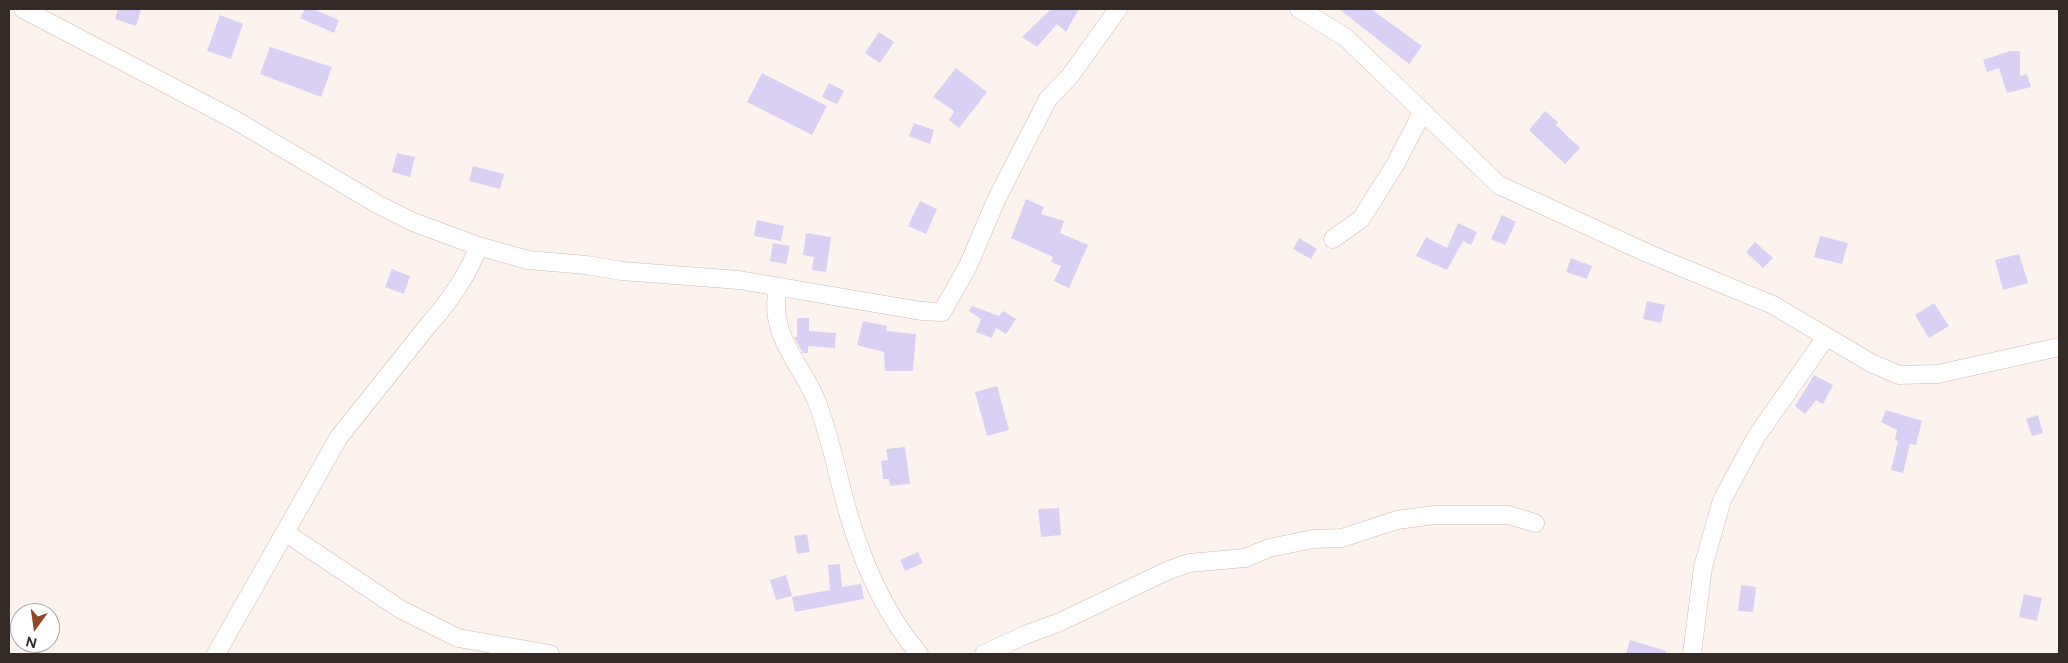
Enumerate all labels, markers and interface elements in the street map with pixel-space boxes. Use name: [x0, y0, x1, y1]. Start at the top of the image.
north arrow: [10, 603, 60, 653]
text: N: [24, 633, 39, 652]

